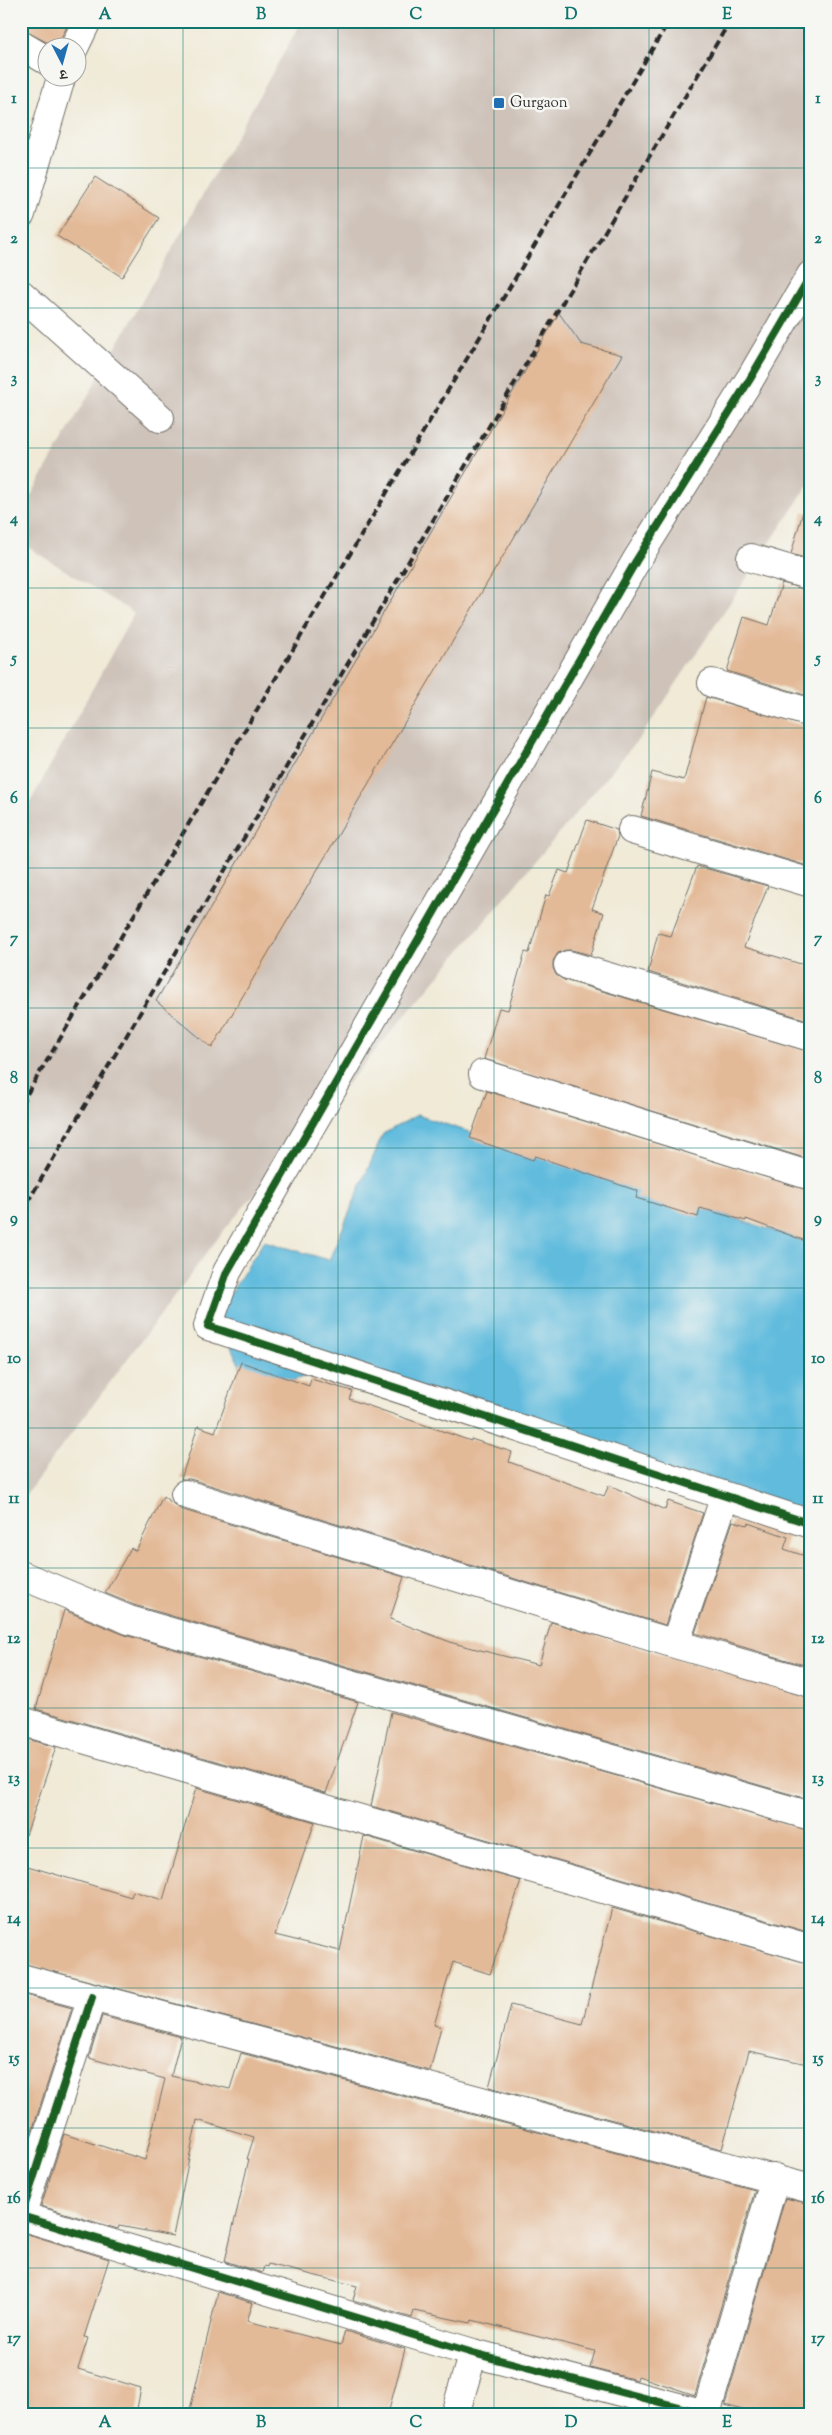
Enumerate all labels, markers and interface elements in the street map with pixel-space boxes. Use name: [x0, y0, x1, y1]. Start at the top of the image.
text: A: [99, 4, 112, 27]
text: B: [256, 4, 266, 27]
text: C: [410, 4, 423, 27]
text: D: [565, 4, 578, 27]
text: E: [722, 4, 732, 27]
north arrow: [38, 38, 88, 88]
text: उ: [58, 63, 69, 83]
text: 1: [11, 88, 17, 111]
text: 1: [815, 88, 821, 111]
place label: Gurgaon: [510, 93, 568, 114]
marker: Gurgaon: [492, 96, 506, 110]
text: 2: [10, 228, 18, 251]
text: 2: [814, 228, 822, 251]
text: 3: [11, 368, 18, 391]
text: 3: [815, 368, 822, 391]
text: 4: [9, 508, 18, 531]
text: 4: [813, 508, 822, 531]
text: 5: [9, 648, 17, 671]
text: 5: [813, 648, 821, 671]
text: 6: [10, 788, 18, 811]
text: 6: [814, 788, 822, 811]
text: 7: [10, 928, 19, 951]
text: 7: [814, 928, 823, 951]
text: 8: [10, 1068, 18, 1091]
text: 8: [814, 1068, 822, 1091]
text: 9: [10, 1208, 18, 1231]
text: 9: [814, 1208, 822, 1231]
text: 10: [7, 1348, 21, 1371]
text: 10: [811, 1348, 825, 1371]
text: 11: [9, 1488, 20, 1511]
text: 11: [813, 1488, 824, 1511]
text: 12: [8, 1628, 21, 1651]
text: 12: [812, 1628, 825, 1651]
text: 13: [8, 1768, 20, 1791]
text: 13: [812, 1768, 824, 1791]
text: 14: [7, 1908, 21, 1931]
text: 14: [811, 1908, 825, 1931]
text: 15: [9, 2048, 20, 2071]
text: 15: [813, 2048, 824, 2071]
text: 16: [7, 2188, 21, 2211]
text: 16: [811, 2188, 825, 2211]
text: 17: [7, 2328, 22, 2351]
text: 17: [811, 2328, 826, 2351]
text: A: [99, 2412, 112, 2435]
text: B: [256, 2412, 266, 2435]
text: C: [410, 2412, 423, 2435]
text: D: [565, 2412, 578, 2435]
text: E: [722, 2412, 732, 2435]

